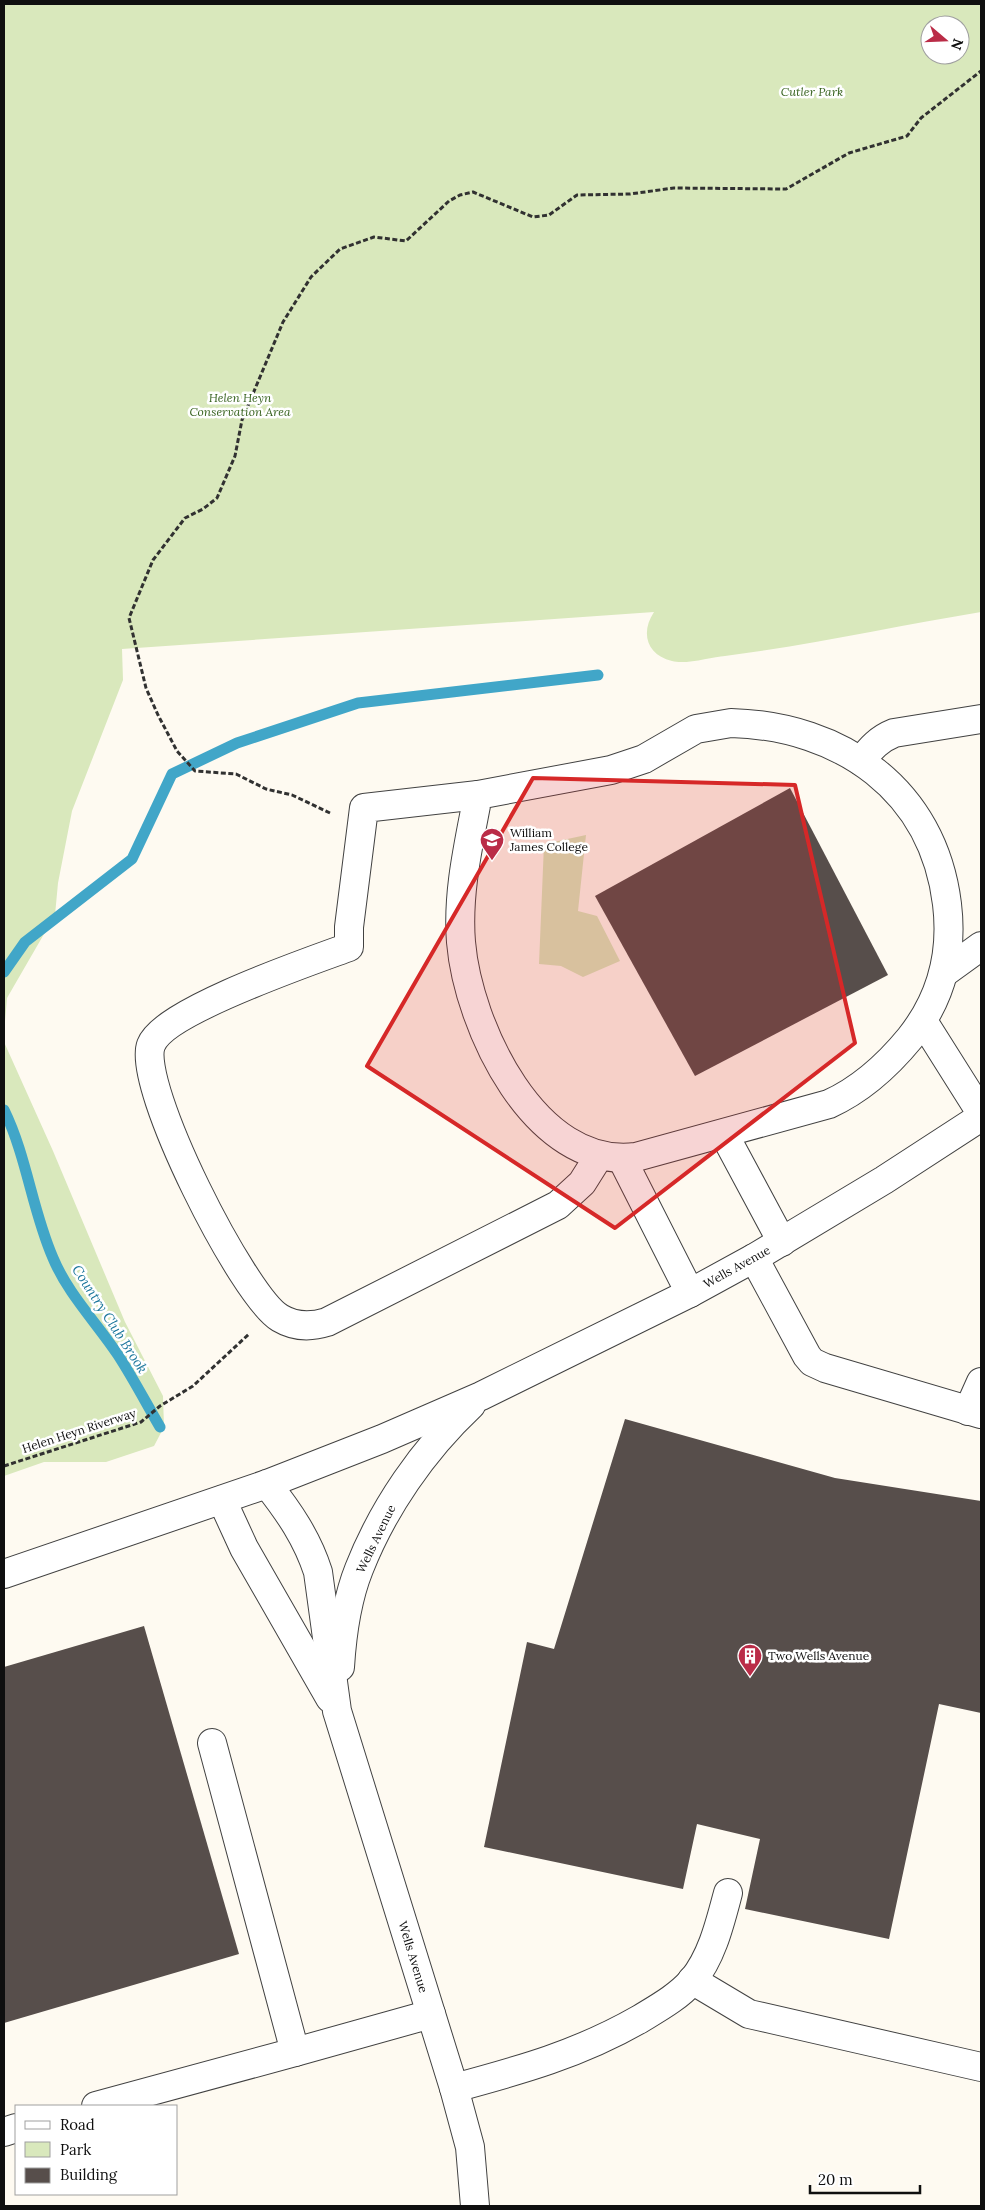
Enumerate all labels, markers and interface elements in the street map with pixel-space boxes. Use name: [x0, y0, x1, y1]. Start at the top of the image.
north arrow: [920, 15, 970, 65]
text: N: [947, 36, 968, 52]
park label: Cutler Park: [781, 84, 843, 99]
park label: Helen Heyn Conservation Area: [189, 390, 291, 419]
place label: William James College: [509, 825, 588, 854]
school or university icon: William James College: [479, 827, 505, 861]
street label: Wells Avenue: [701, 1242, 773, 1291]
water label: Country Club Brook: [68, 1261, 152, 1377]
street label: Helen Heyn Riverway: [20, 1405, 138, 1456]
street label: Wells Avenue: [353, 1502, 399, 1575]
building icon: Two Wells Avenue: [737, 1643, 763, 1677]
place label: Two Wells Avenue: [768, 1648, 870, 1663]
street label: Wells Avenue: [395, 1919, 432, 1995]
legend: [15, 2105, 178, 2195]
text: Road: [60, 2115, 95, 2134]
text: Park: [60, 2140, 91, 2159]
scale bar: [810, 2162, 920, 2194]
text: Building: [60, 2165, 118, 2184]
text: 20 m: [818, 2170, 853, 2189]

